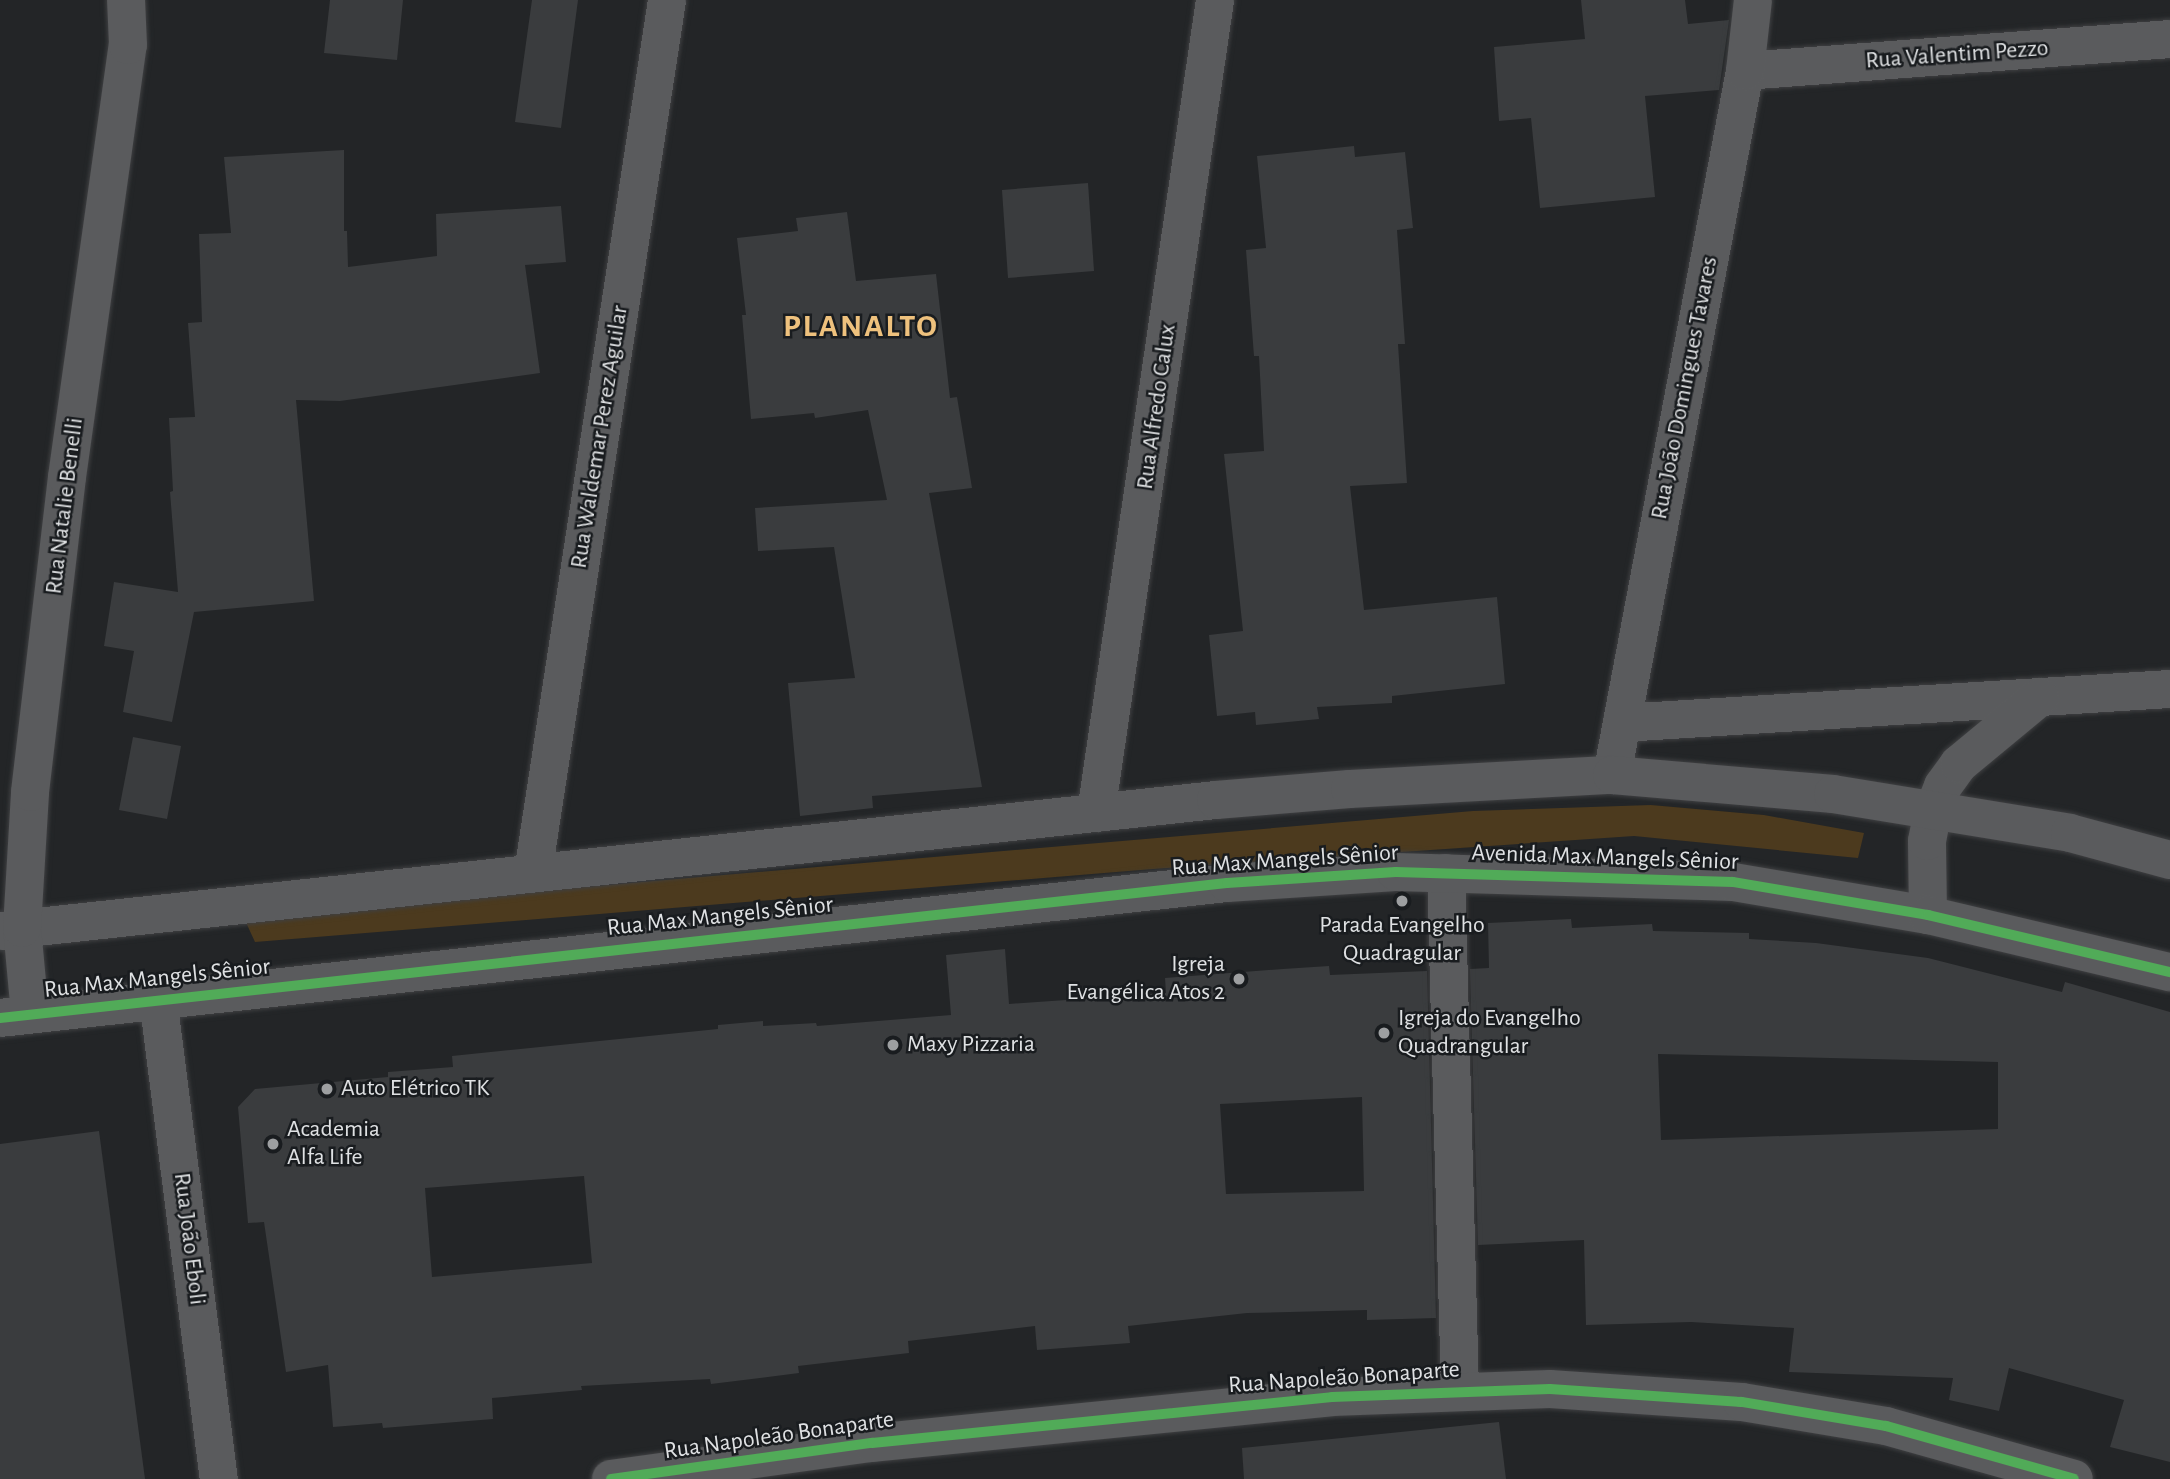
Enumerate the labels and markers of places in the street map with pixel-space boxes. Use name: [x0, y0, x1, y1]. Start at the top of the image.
marker: Parada Evangelho Quadragular: [1394, 893, 1410, 909]
place label: Parada Evangelho Quadragular: [1319, 912, 1485, 968]
place label: Igreja Evangélica Atos 2: [1066, 951, 1225, 1007]
marker: Igreja Evangélica Atos 2: [1231, 971, 1247, 987]
place label: Igreja do Evangelho Quadrangular: [1398, 1005, 1581, 1061]
marker: Igreja do Evangelho Quadrangular: [1376, 1025, 1392, 1041]
place label: Maxy Pizzaria: [907, 1031, 1035, 1059]
marker: Maxy Pizzaria: [885, 1037, 901, 1053]
place label: Auto Elétrico TK: [341, 1075, 489, 1103]
marker: Auto Elétrico TK: [319, 1081, 335, 1097]
place label: Academia Alfa Life: [287, 1116, 380, 1172]
marker: Academia Alfa Life: [265, 1136, 281, 1152]

